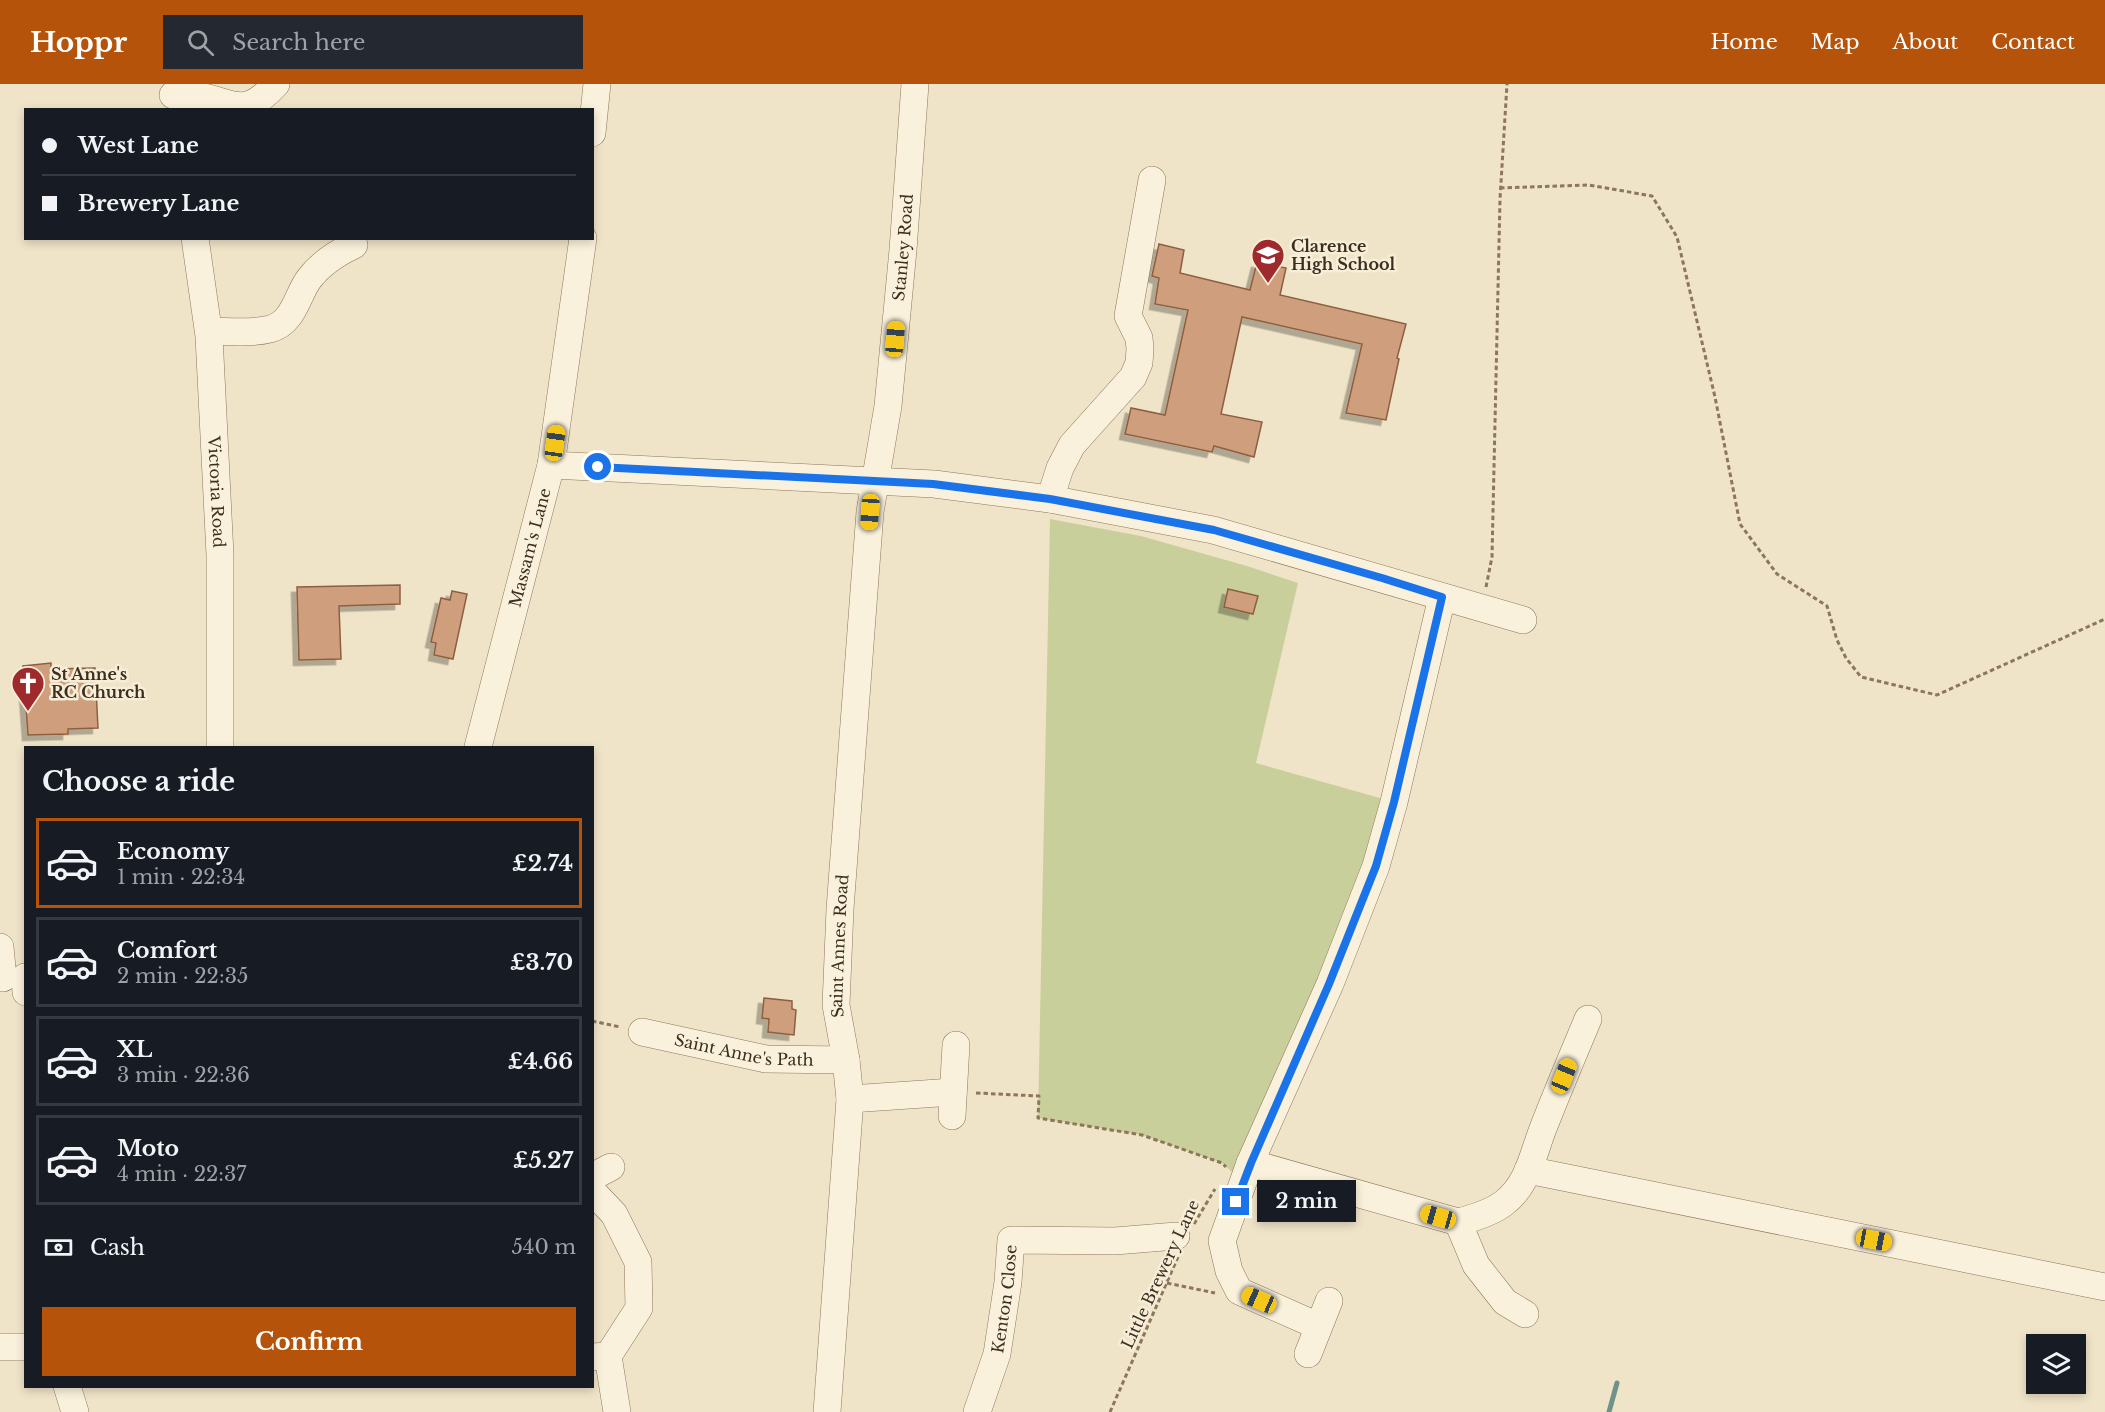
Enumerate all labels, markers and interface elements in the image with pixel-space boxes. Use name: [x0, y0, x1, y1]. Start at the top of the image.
search box: [163, 15, 583, 69]
text: Hoppr: [30, 25, 127, 60]
icon: search: [184, 26, 217, 59]
text: Search here: [232, 29, 365, 56]
text: Home: [1711, 29, 1778, 55]
text: Map: [1811, 29, 1859, 55]
text: About: [1892, 29, 1958, 55]
text: Contact: [1991, 29, 2075, 55]
text: West Lane: [78, 132, 199, 159]
text: Brewery Lane: [78, 190, 239, 217]
street label: Stanley Road: [888, 193, 917, 302]
place label: Clarence High School: [1291, 236, 1396, 274]
school or university icon: Clarence High School: [1250, 237, 1286, 284]
car: [884, 320, 906, 358]
car: [544, 424, 566, 462]
street label: Victoria Road: [204, 434, 230, 548]
route start: [584, 453, 611, 480]
street label: Massam's Lane: [505, 486, 555, 609]
car: [860, 493, 880, 531]
place label: St Anne's RC Church: [51, 664, 146, 702]
church icon: St Anne's RC Church: [10, 665, 46, 712]
text: Choose a ride: [42, 765, 235, 798]
icon: car: [45, 836, 99, 890]
text: Economy: [117, 838, 229, 865]
text: £2.74: [512, 850, 573, 877]
text: 1 min · 22:34: [117, 865, 245, 889]
street label: Saint Annes Road: [826, 873, 853, 1019]
icon: car: [45, 935, 99, 989]
text: Comfort: [117, 937, 217, 964]
text: £3.70: [510, 949, 573, 976]
text: 2 min · 22:35: [117, 964, 248, 988]
street label: Saint Anne's Path: [673, 1029, 814, 1070]
icon: car: [45, 1034, 99, 1088]
text: XL: [117, 1036, 152, 1063]
text: £4.66: [508, 1048, 573, 1075]
car: [1549, 1056, 1579, 1096]
text: 3 min · 22:36: [117, 1063, 250, 1087]
icon: car: [45, 1133, 99, 1187]
text: Moto: [117, 1135, 179, 1162]
text: £5.27: [513, 1147, 573, 1174]
text: 4 min · 22:37: [117, 1162, 246, 1186]
callout: 2 min: [1257, 1181, 1356, 1223]
route end: [1222, 1188, 1249, 1215]
text: 2 min: [1275, 1189, 1338, 1213]
street label: Little Brewery Lane: [1117, 1196, 1203, 1352]
car: [1418, 1203, 1458, 1231]
car: [1855, 1228, 1893, 1252]
icon: cash: [42, 1231, 75, 1264]
text: Cash: [90, 1234, 145, 1261]
text: 540 m: [511, 1235, 576, 1259]
street label: Kenton Close: [987, 1244, 1021, 1355]
car: [1239, 1284, 1279, 1316]
button: Confirm: [42, 1307, 576, 1376]
map controls: [2026, 1334, 2086, 1394]
button: layers: [2026, 1334, 2086, 1394]

